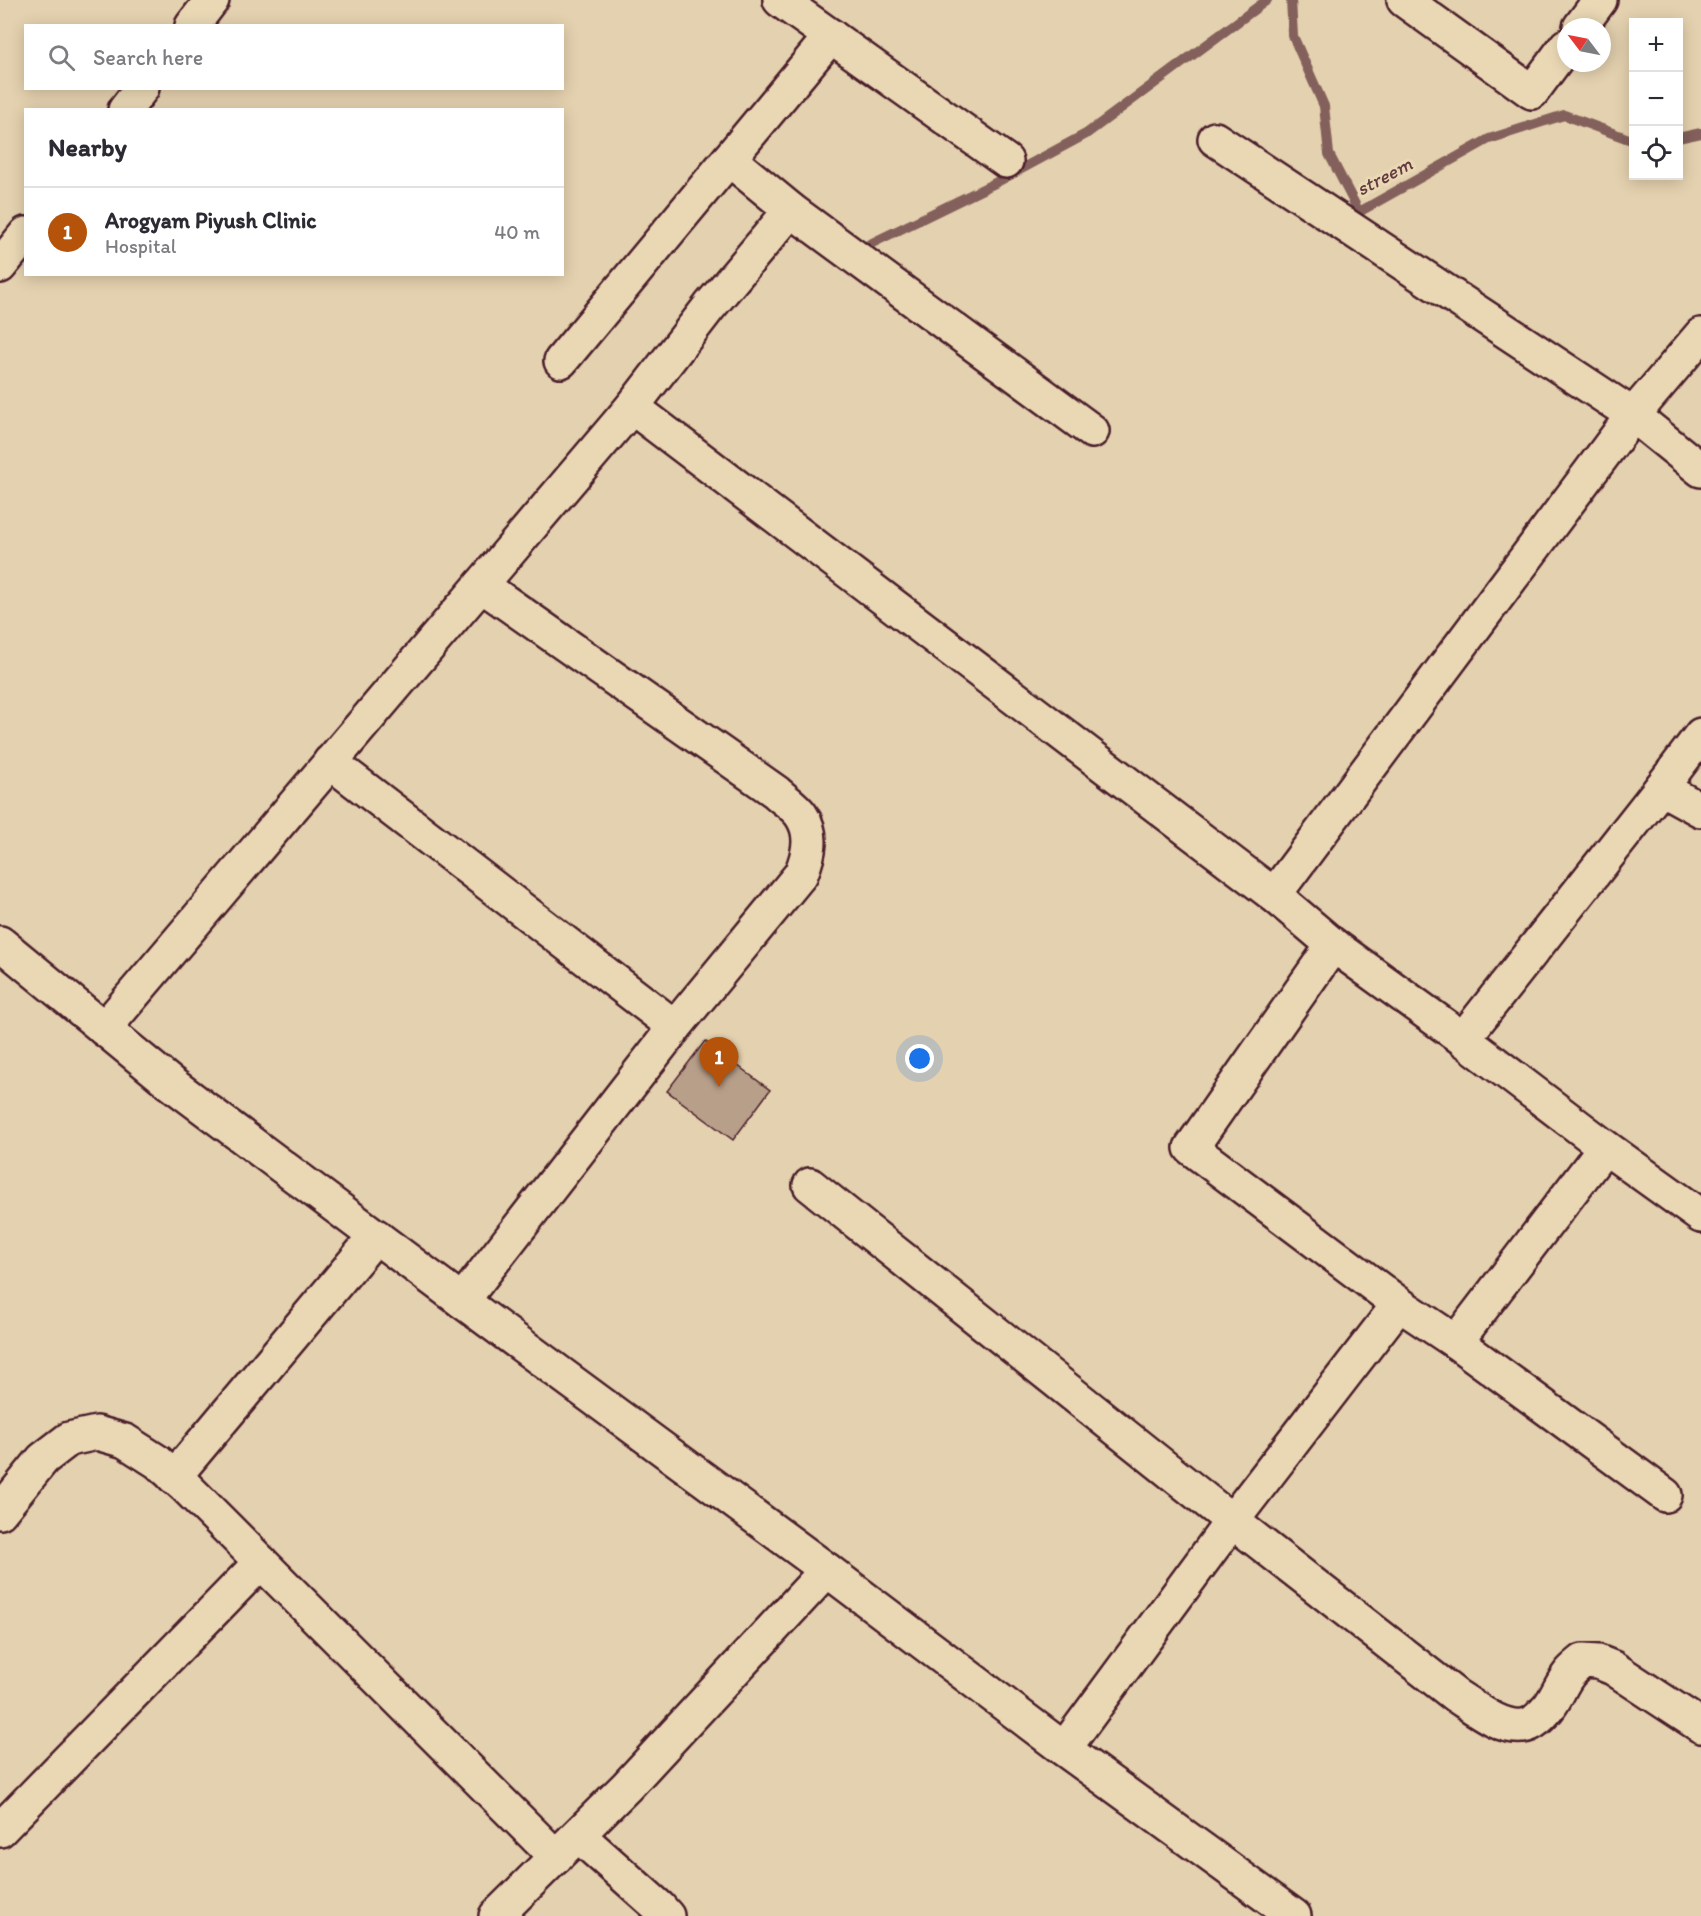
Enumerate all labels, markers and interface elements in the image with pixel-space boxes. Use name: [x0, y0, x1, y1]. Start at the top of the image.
north arrow: [1557, 18, 1611, 72]
map controls: [1629, 18, 1683, 180]
button: +: [1629, 18, 1683, 72]
search box: [24, 24, 564, 90]
icon: search: [45, 41, 78, 74]
text: Search here: [93, 44, 203, 71]
button: −: [1629, 72, 1683, 126]
button: locate: [1629, 126, 1683, 180]
text: Nearby: [48, 131, 127, 163]
water label: streem: [1352, 151, 1416, 201]
text: Arogyam Piyush Clinic: [105, 207, 317, 234]
text: 1: [63, 220, 72, 244]
text: 40 m: [494, 220, 540, 244]
text: Hospital: [105, 234, 177, 258]
pin: 1: [700, 1038, 738, 1087]
your location: [905, 1044, 934, 1073]

